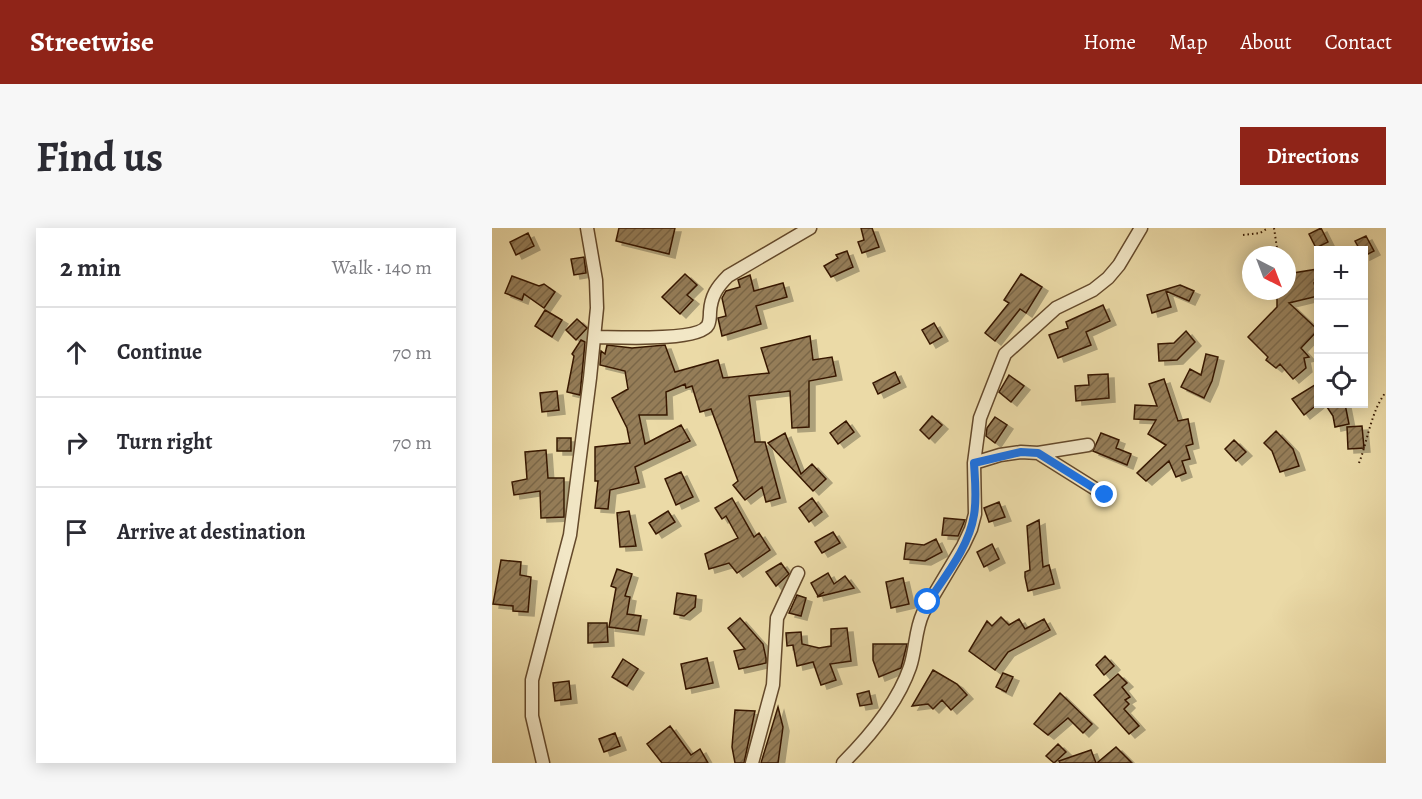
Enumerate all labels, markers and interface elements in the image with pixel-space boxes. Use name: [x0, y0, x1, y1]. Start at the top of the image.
text: Streetwise: [30, 23, 154, 61]
text: Home: [1083, 28, 1136, 56]
text: Map: [1169, 28, 1207, 56]
text: About: [1240, 28, 1292, 56]
text: Contact: [1325, 28, 1392, 56]
button: Directions: [1240, 127, 1386, 185]
text: Find us: [36, 128, 163, 185]
north arrow: [1242, 246, 1296, 300]
map controls: [1314, 246, 1368, 408]
button: +: [1314, 246, 1368, 300]
text: 2 min: [60, 250, 121, 285]
text: Walk · 140 m: [332, 254, 432, 281]
button: −: [1314, 300, 1368, 354]
icon: ahead: [60, 336, 93, 369]
text: Continue: [117, 337, 202, 367]
text: 70 m: [392, 339, 432, 366]
button: locate: [1314, 354, 1368, 408]
icon: right: [60, 426, 93, 459]
text: Turn right: [117, 427, 213, 457]
text: 70 m: [392, 429, 432, 456]
route end: [1091, 481, 1117, 507]
icon: arrive: [60, 516, 93, 549]
text: Arrive at destination: [117, 517, 306, 547]
route start: [914, 588, 940, 614]

